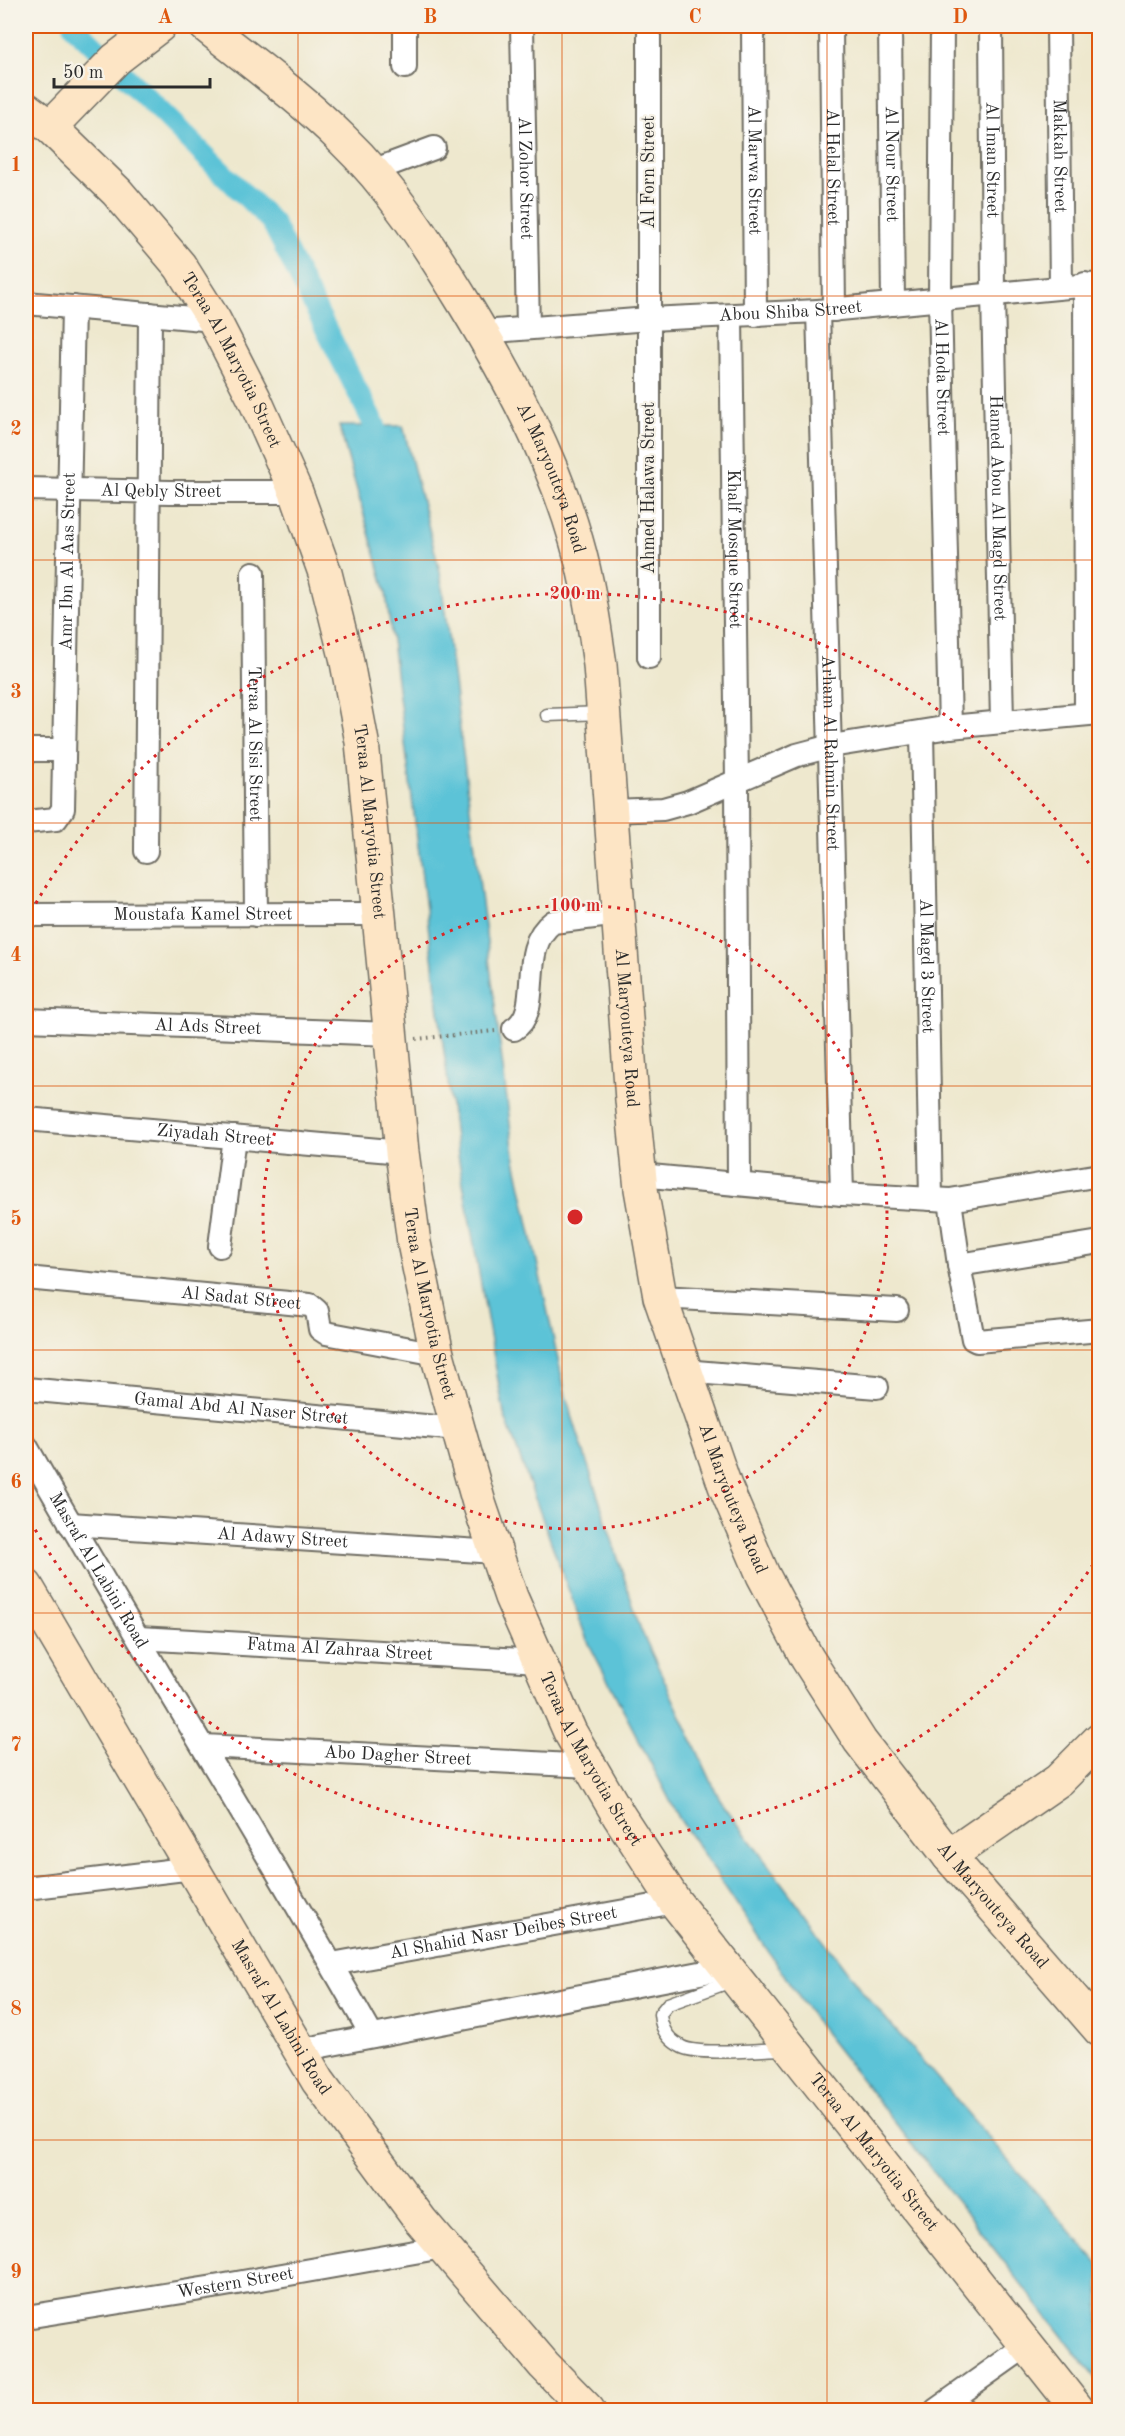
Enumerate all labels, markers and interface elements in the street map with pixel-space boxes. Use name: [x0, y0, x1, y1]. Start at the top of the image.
text: A: [157, 8, 173, 28]
text: B: [423, 8, 437, 28]
text: C: [688, 8, 702, 28]
text: D: [952, 8, 968, 28]
scale bar: [54, 51, 210, 89]
text: 50 m: [63, 64, 103, 82]
street label: Makkah Street: [1050, 99, 1069, 213]
street label: Al Iman Street: [983, 102, 1001, 218]
street label: Al Marwa Street: [745, 105, 763, 235]
street label: Al Nour Street: [882, 106, 901, 222]
street label: Al Helal Street: [823, 108, 842, 226]
street label: Al Forn Street: [640, 115, 658, 229]
street label: Al Zohor Street: [515, 116, 535, 240]
text: 1: [10, 156, 22, 176]
street label: Teraa Al Maryotia Street: [177, 269, 284, 451]
street label: Abou Shiba Street: [718, 298, 863, 325]
street label: Al Hoda Street: [931, 318, 952, 436]
street label: Hamed Abou Al Magd Street: [986, 395, 1009, 621]
street label: Al Maryouteya Road: [513, 400, 588, 555]
street label: Ahmed Halawa Street: [640, 402, 658, 574]
text: 2: [10, 420, 22, 440]
street label: Khalf Mosque Street: [724, 469, 744, 629]
street label: Amr Ibn Al Aas Street: [57, 472, 79, 651]
street label: Al Qebly Street: [100, 482, 221, 501]
text: 200 m: [550, 585, 600, 603]
street label: Arham Al Rahmin Street: [818, 655, 842, 851]
street label: Teraa Al Sisi Street: [245, 666, 264, 822]
text: 3: [10, 683, 22, 703]
street label: Teraa Al Maryotia Street: [350, 723, 388, 920]
text: 100 m: [550, 897, 600, 915]
street label: Al Magd 3 Street: [916, 898, 937, 1034]
street label: Moustafa Kamel Street: [113, 905, 293, 924]
text: 4: [10, 946, 22, 966]
street label: Al Maryouteya Road: [612, 947, 642, 1108]
street label: Al Ads Street: [154, 1016, 262, 1038]
street label: Ziyadah Street: [156, 1122, 273, 1150]
street label: Teraa Al Maryotia Street: [400, 1206, 458, 1401]
centre of rings: [565, 1207, 585, 1227]
text: 5: [10, 1209, 22, 1230]
street label: Al Sadat Street: [180, 1284, 302, 1313]
street label: Gamal Abd Al Naser Street: [133, 1390, 349, 1428]
street label: Al Maryouteya Road: [695, 1421, 770, 1577]
text: 6: [10, 1473, 22, 1493]
street label: Masraf Al Labini Road: [46, 1489, 151, 1652]
street label: Al Adawy Street: [216, 1525, 349, 1551]
street label: Fatma Al Zahraa Street: [246, 1635, 433, 1664]
street label: Teraa Al Maryotia Street: [536, 1669, 645, 1849]
text: 7: [10, 1736, 22, 1756]
street label: Abo Dagher Street: [323, 1743, 472, 1769]
street label: Al Maryouteya Road: [933, 1839, 1052, 1972]
street label: Al Shahid Nasr Deibes Street: [388, 1904, 618, 1962]
street label: Masraf Al Labini Road: [228, 1936, 334, 2099]
text: 8: [10, 2000, 22, 2020]
street label: Teraa Al Maryotia Street: [806, 2070, 941, 2235]
text: 9: [10, 2263, 22, 2283]
street label: Western Street: [176, 2264, 295, 2302]

